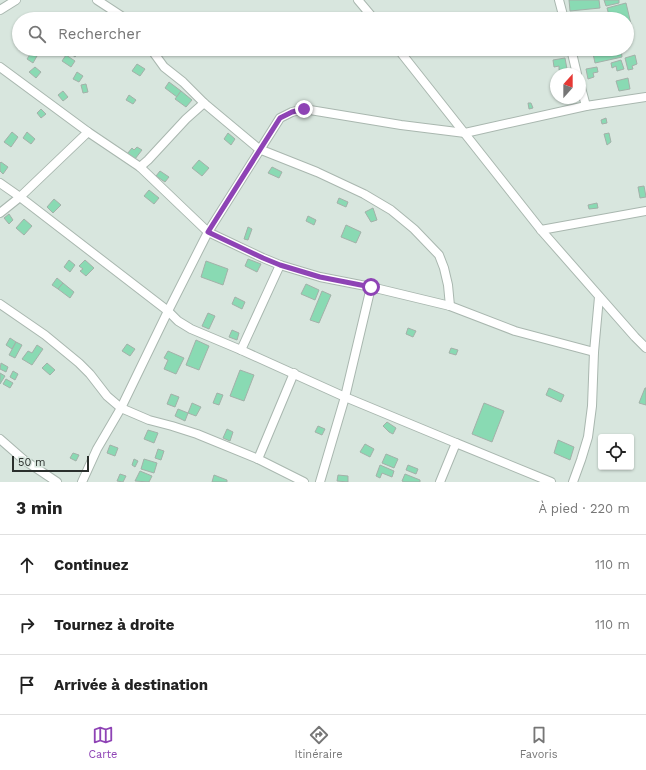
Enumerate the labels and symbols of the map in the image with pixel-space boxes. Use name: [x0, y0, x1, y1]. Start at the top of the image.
north arrow: [550, 68, 586, 104]
route end: [295, 100, 313, 118]
route start: [362, 278, 380, 296]
scale bar: [12, 454, 89, 473]

